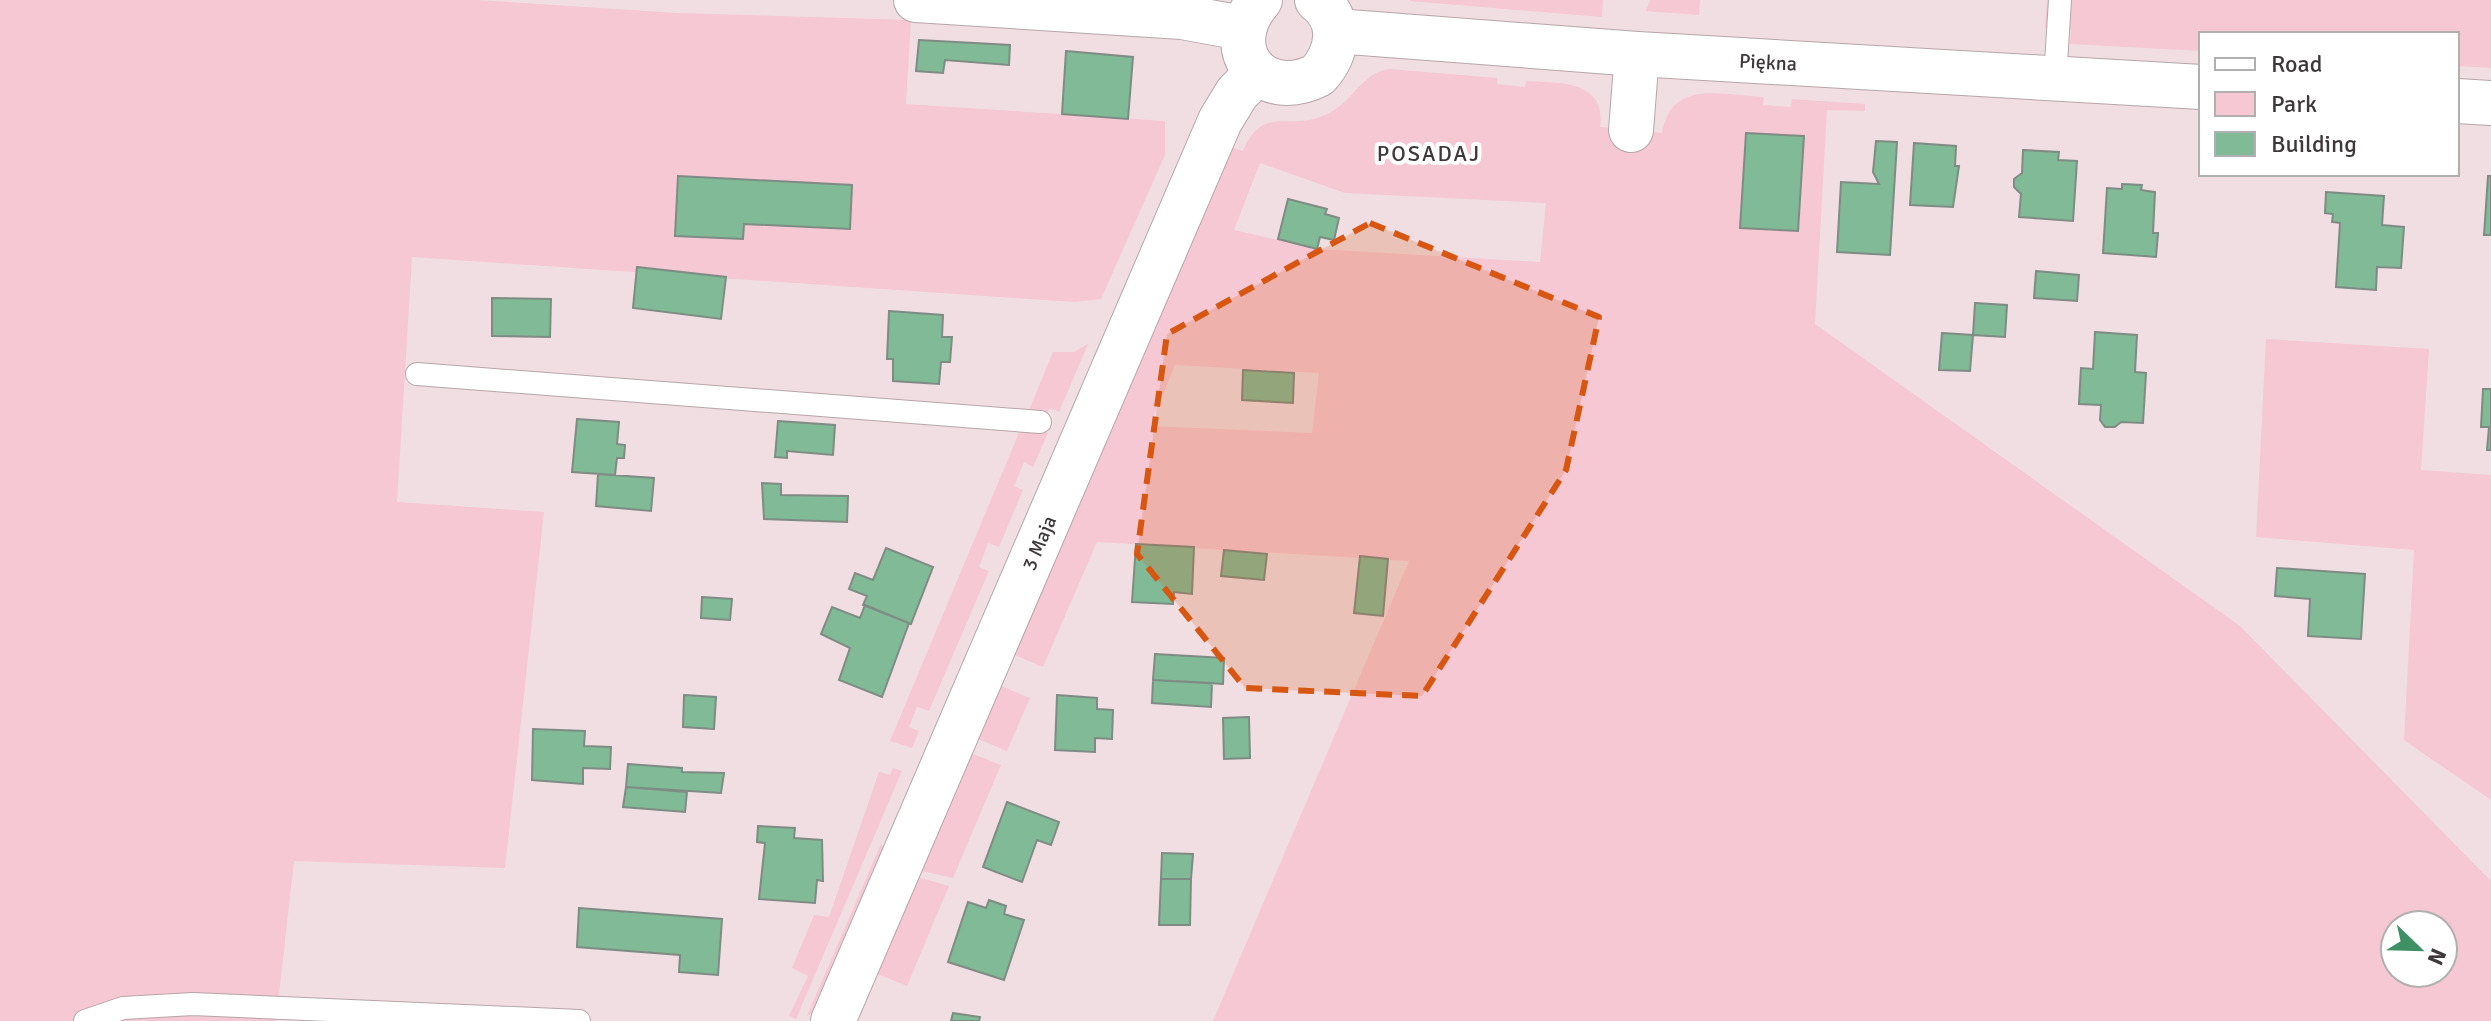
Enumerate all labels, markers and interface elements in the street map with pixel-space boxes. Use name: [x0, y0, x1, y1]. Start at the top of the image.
legend: [2199, 32, 2459, 176]
street label: Piękna: [1738, 49, 1798, 76]
text: Road: [2271, 49, 2322, 79]
text: Park: [2271, 89, 2317, 119]
text: Building: [2271, 129, 2357, 159]
district label: POSADAJ: [1377, 140, 1481, 167]
street label: 3 Maja: [1017, 512, 1062, 574]
north arrow: [2379, 909, 2459, 989]
text: N: [2422, 944, 2452, 969]

